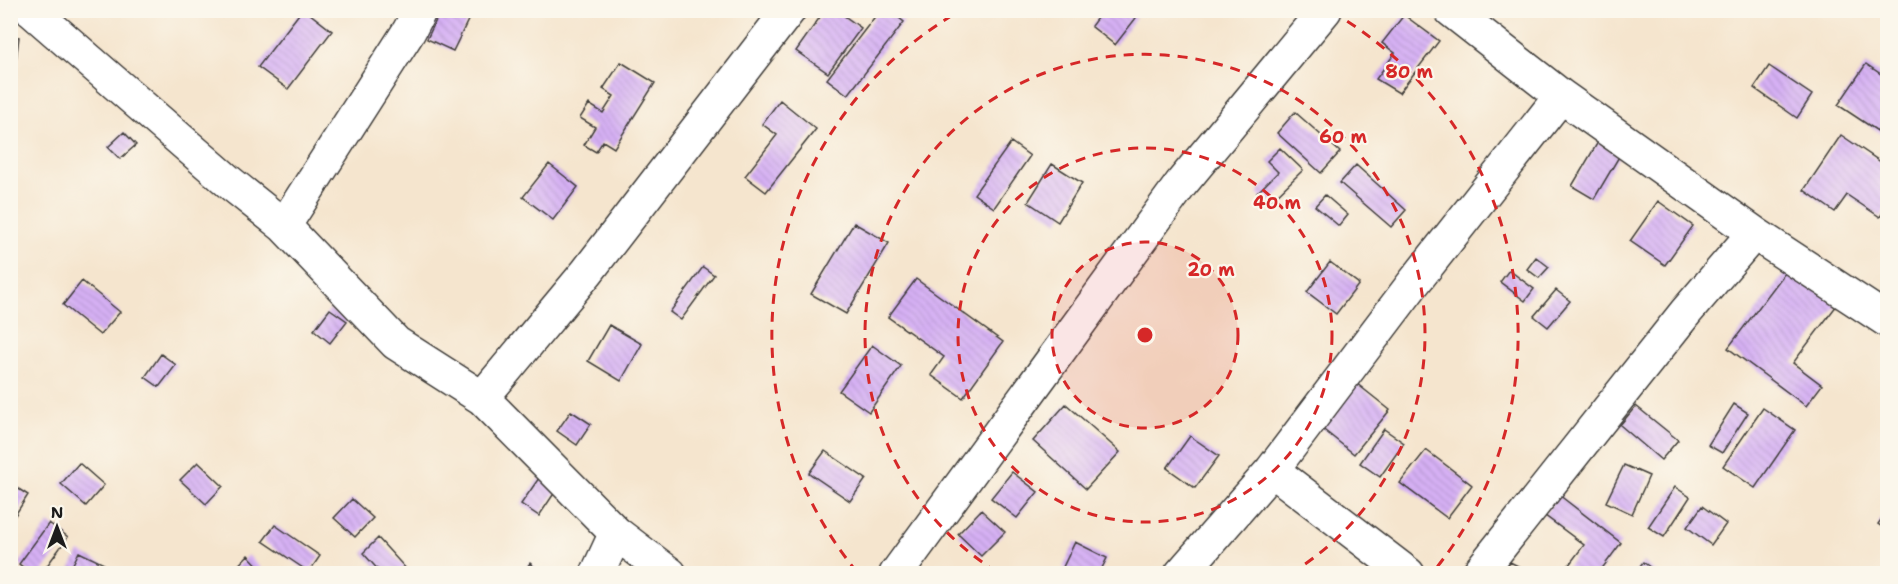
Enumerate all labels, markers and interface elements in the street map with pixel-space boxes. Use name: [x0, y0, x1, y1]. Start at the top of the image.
text: 80 m: [1385, 60, 1433, 84]
text: 60 m: [1319, 125, 1367, 149]
text: 40 m: [1253, 191, 1301, 215]
text: 20 m: [1187, 258, 1235, 282]
centre of rings: [1135, 325, 1155, 345]
north arrow: [27, 497, 87, 557]
text: N: [51, 502, 63, 523]

